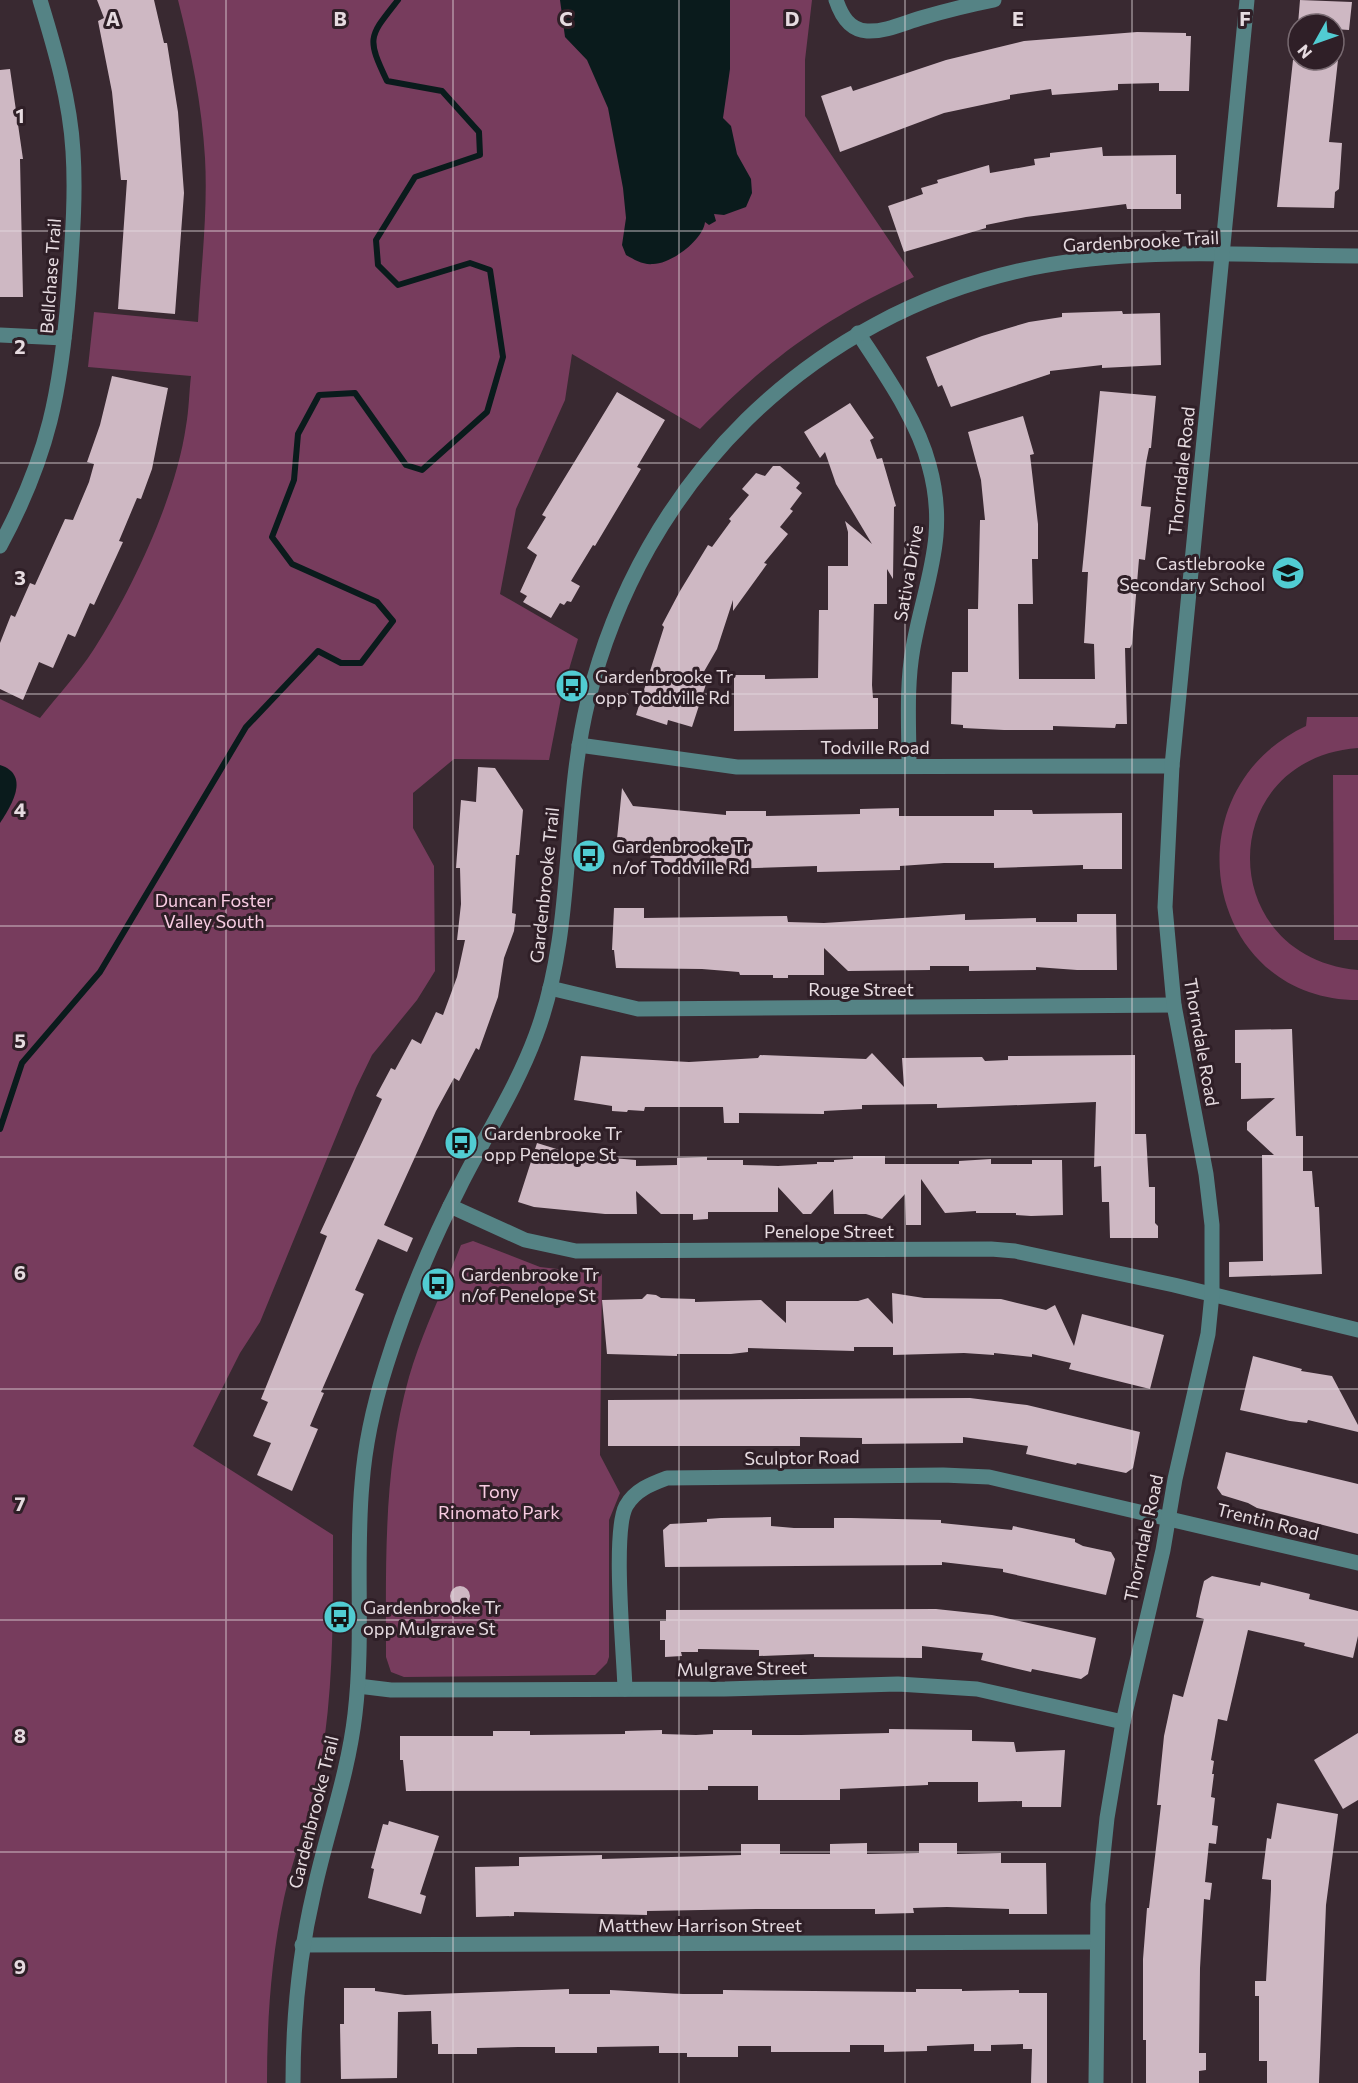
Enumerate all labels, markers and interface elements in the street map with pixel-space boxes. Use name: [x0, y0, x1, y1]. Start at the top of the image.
text: A: [106, 6, 120, 30]
text: B: [333, 6, 347, 30]
text: C: [559, 6, 573, 30]
text: D: [785, 6, 799, 30]
text: E: [1012, 6, 1024, 30]
text: F: [1239, 6, 1251, 30]
north arrow: [1286, 12, 1346, 72]
text: N: [1293, 41, 1315, 63]
text: 1: [15, 103, 25, 127]
street label: Bellchase Trail: [35, 218, 65, 334]
street label: Gardenbrooke Trail: [1062, 226, 1220, 256]
text: 2: [14, 334, 26, 358]
street label: Thorndale Road: [1163, 405, 1199, 537]
street label: Sativa Drive: [889, 523, 927, 623]
place label: Castlebrooke Secondary School: [1119, 552, 1265, 595]
school or university icon: Castlebrooke Secondary School: [1270, 555, 1306, 591]
text: 3: [14, 565, 26, 589]
place label: Gardenbrooke Tr opp Toddville Rd: [595, 665, 733, 708]
bus stop icon: Gardenbrooke Tr opp Toddville Rd: [554, 668, 590, 704]
street label: Todville Road: [820, 736, 930, 758]
text: 4: [14, 797, 26, 821]
street label: Gardenbrooke Trail: [525, 806, 563, 964]
place label: Gardenbrooke Tr n/of Toddville Rd: [612, 835, 750, 878]
bus stop icon: Gardenbrooke Tr n/of Toddville Rd: [571, 838, 607, 874]
park label: Duncan Foster Valley South: [155, 889, 273, 932]
street label: Thorndale Road: [1180, 976, 1224, 1108]
street label: Rouge Street: [808, 978, 914, 1000]
text: 5: [14, 1028, 26, 1052]
place label: Gardenbrooke Tr opp Penelope St: [484, 1122, 622, 1165]
bus stop icon: Gardenbrooke Tr opp Penelope St: [443, 1125, 479, 1161]
street label: Penelope Street: [764, 1220, 894, 1242]
text: 6: [14, 1260, 26, 1284]
place label: Gardenbrooke Tr n/of Penelope St: [461, 1263, 599, 1306]
bus stop icon: Gardenbrooke Tr n/of Penelope St: [420, 1266, 456, 1302]
street label: Sculptor Road: [744, 1445, 860, 1469]
street label: Thorndale Road: [1119, 1472, 1167, 1604]
park label: Tony Rinomato Park: [438, 1480, 560, 1523]
text: 7: [15, 1491, 26, 1515]
street label: Trentin Road: [1215, 1498, 1321, 1544]
place label: Gardenbrooke Tr opp Mulgrave St: [363, 1596, 501, 1639]
bus stop icon: Gardenbrooke Tr opp Mulgrave St: [322, 1599, 358, 1635]
street label: Mulgrave Street: [677, 1656, 807, 1680]
text: 8: [14, 1723, 26, 1747]
street label: Gardenbrooke Trail: [283, 1733, 343, 1891]
street label: Matthew Harrison Street: [598, 1914, 802, 1936]
text: 9: [14, 1954, 26, 1978]

